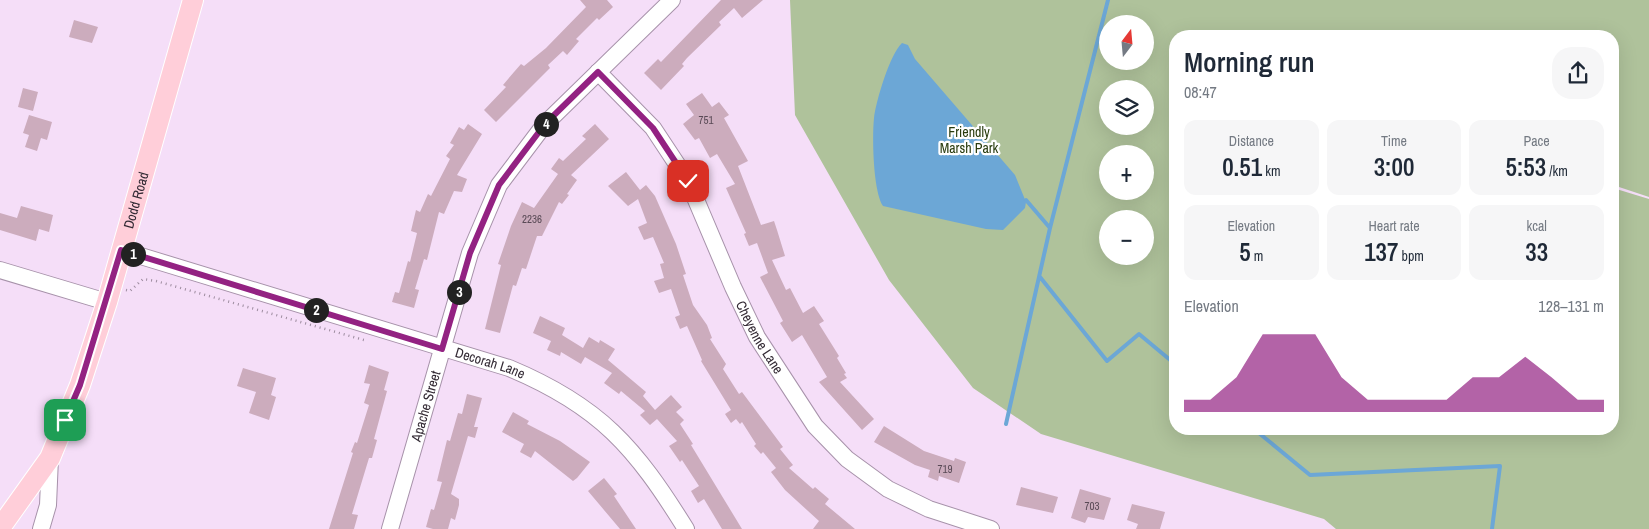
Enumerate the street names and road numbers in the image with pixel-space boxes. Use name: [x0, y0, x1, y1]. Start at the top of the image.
street label: Dodd Road: [119, 170, 153, 231]
street label: Cheyenne Lane: [732, 298, 787, 377]
street label: Decorah Lane: [453, 343, 528, 383]
street label: Apache Street: [407, 369, 444, 445]

